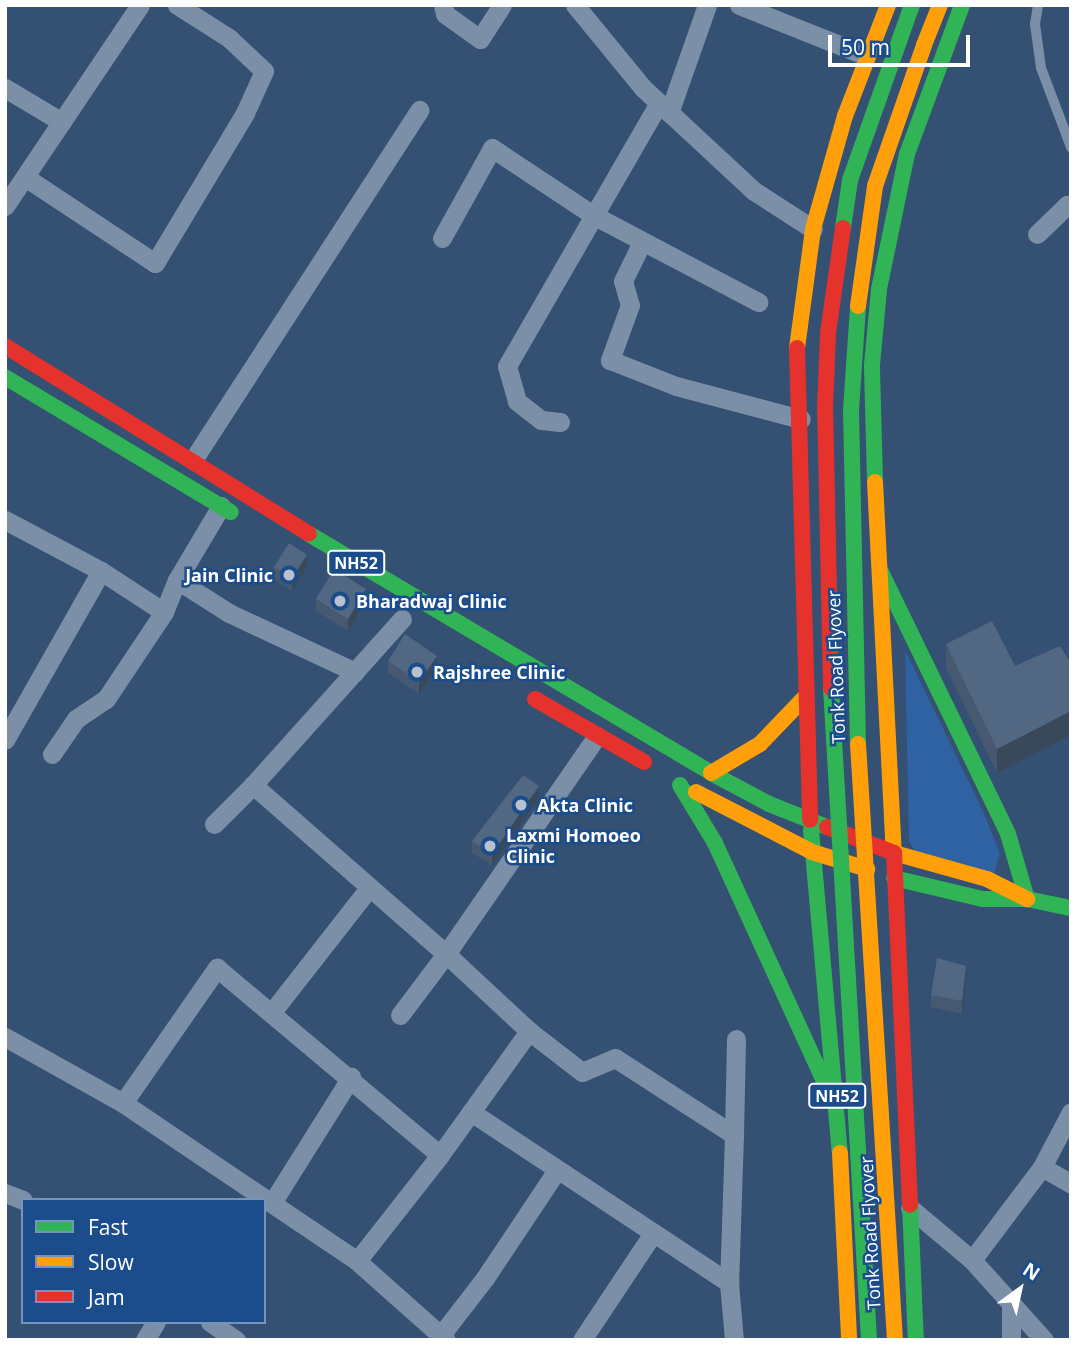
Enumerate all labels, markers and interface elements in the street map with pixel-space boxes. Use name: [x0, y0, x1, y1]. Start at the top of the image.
scale bar: [831, 21, 973, 65]
text: 50 m: [841, 33, 890, 61]
road number: NH52: [326, 550, 386, 576]
place label: Jain Clinic: [185, 564, 273, 586]
marker: Jain Clinic: [279, 565, 299, 585]
place label: Bharadwaj Clinic: [356, 590, 507, 612]
street label: Tonk Road Flyover: [823, 590, 849, 744]
marker: Bharadwaj Clinic: [330, 591, 350, 611]
place label: Rajshree Clinic: [433, 661, 565, 683]
marker: Rajshree Clinic: [407, 662, 427, 682]
place label: Akta Clinic: [537, 794, 633, 816]
marker: Akta Clinic: [511, 795, 531, 815]
place label: Laxmi Homoeo Clinic: [506, 825, 641, 868]
marker: Laxmi Homoeo Clinic: [480, 836, 500, 856]
road number: NH52: [807, 1084, 867, 1108]
street label: Tonk Road Flyover: [855, 1156, 885, 1310]
legend: [21, 1198, 266, 1324]
text: Fast: [88, 1213, 128, 1241]
text: Slow: [88, 1248, 134, 1276]
north arrow: [985, 1254, 1055, 1324]
text: N: [1018, 1256, 1045, 1286]
text: Jam: [88, 1283, 125, 1311]

